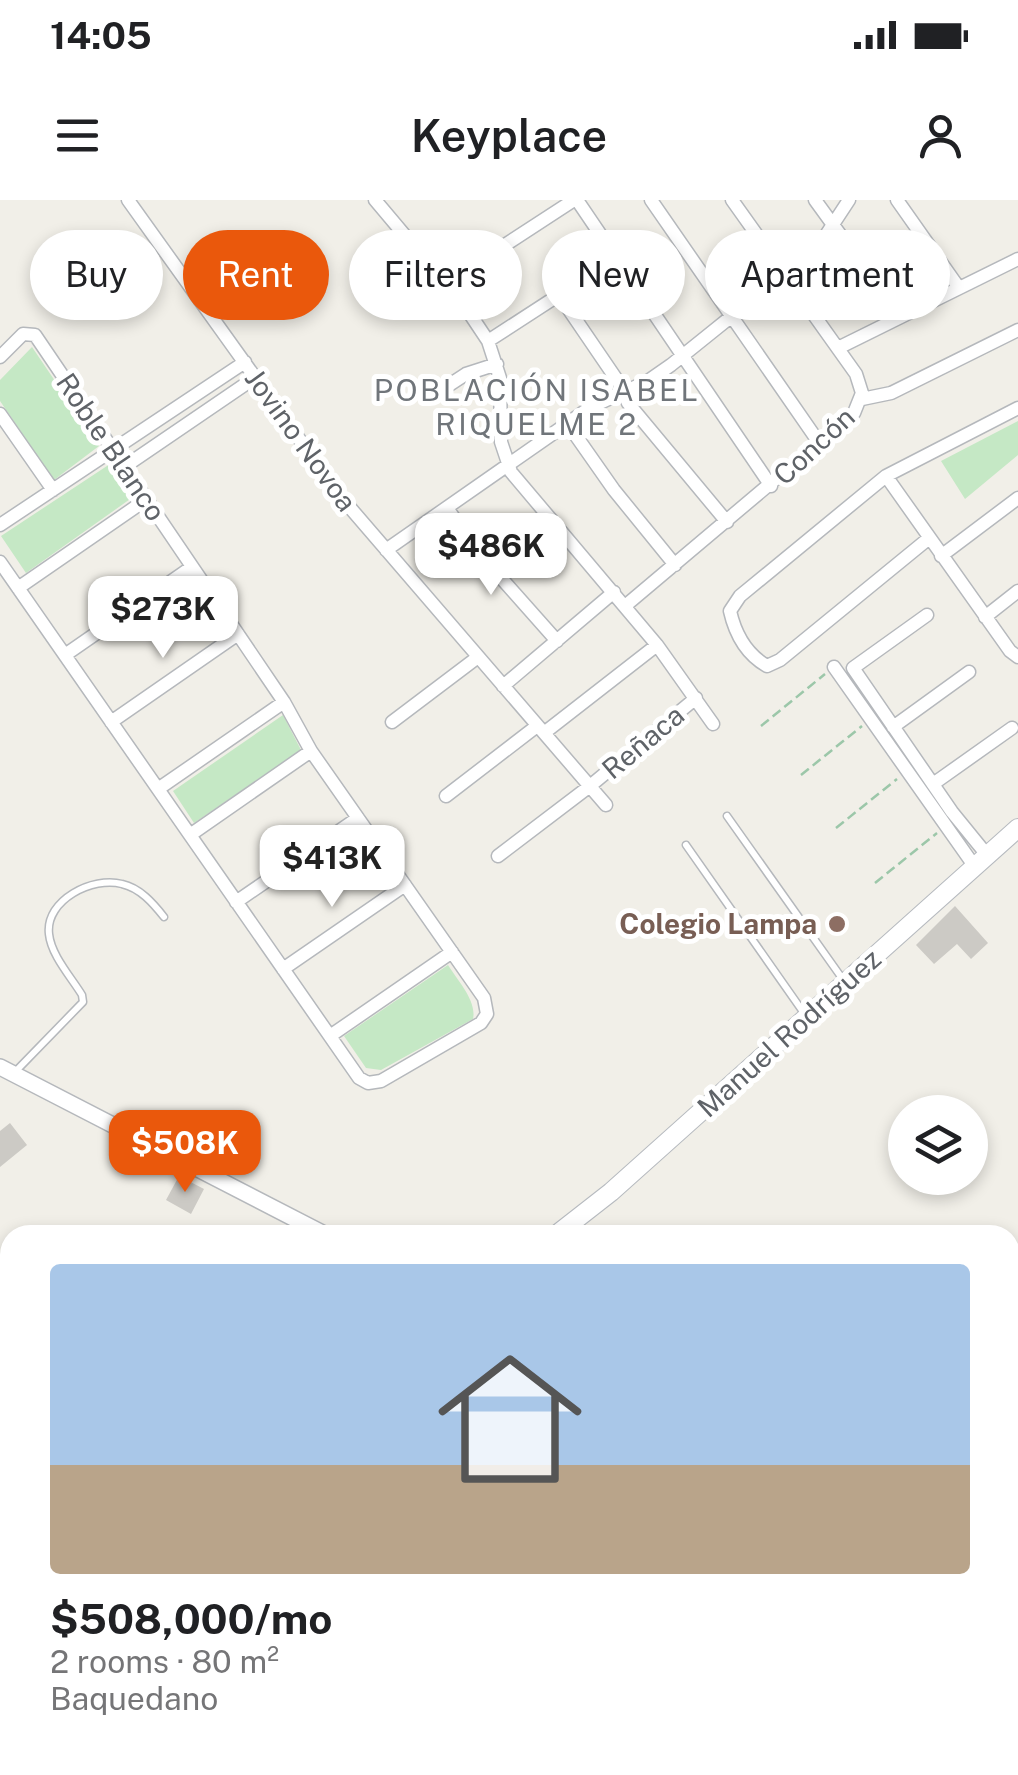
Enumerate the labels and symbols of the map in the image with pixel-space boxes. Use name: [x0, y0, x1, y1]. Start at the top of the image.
street label: Jovino Novoa: [239, 362, 364, 517]
street label: Roble Blanco: [50, 367, 173, 527]
district label: POBLACIÓN ISABEL RIQUELME 2: [374, 372, 700, 442]
street label: Concón: [766, 400, 861, 491]
pin: $486K: [421, 513, 561, 598]
pin: $273K: [93, 576, 233, 661]
street label: Reñaca: [595, 698, 690, 785]
pin: $413K: [262, 825, 402, 910]
place label: Colegio Lampa: [619, 907, 817, 940]
marker: Colegio Lampa: [826, 913, 848, 935]
street label: Manuel Rodríguez: [690, 942, 887, 1123]
pin: $508K: [115, 1110, 255, 1195]

